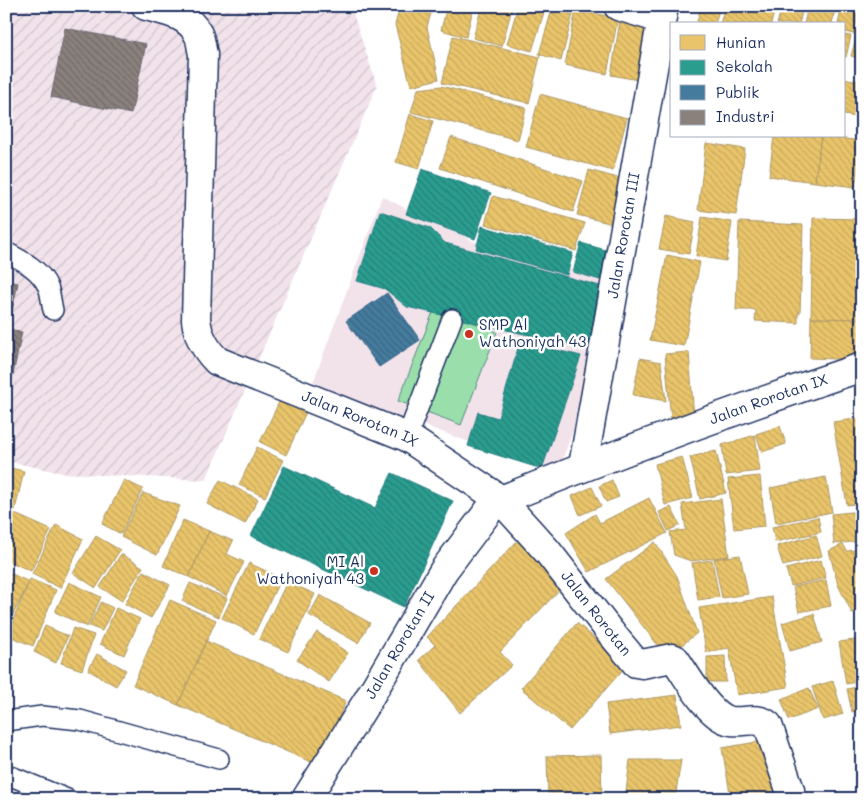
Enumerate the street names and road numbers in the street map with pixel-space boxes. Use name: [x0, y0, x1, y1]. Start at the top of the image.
street label: Jalan Rorotan III: [602, 170, 644, 300]
street label: Jalan Rorotan IX: [706, 368, 830, 429]
street label: Jalan Rorotan IX: [299, 385, 423, 451]
street label: Jalan Rorotan: [557, 566, 637, 659]
street label: Jalan Rorotan II: [360, 587, 438, 702]

